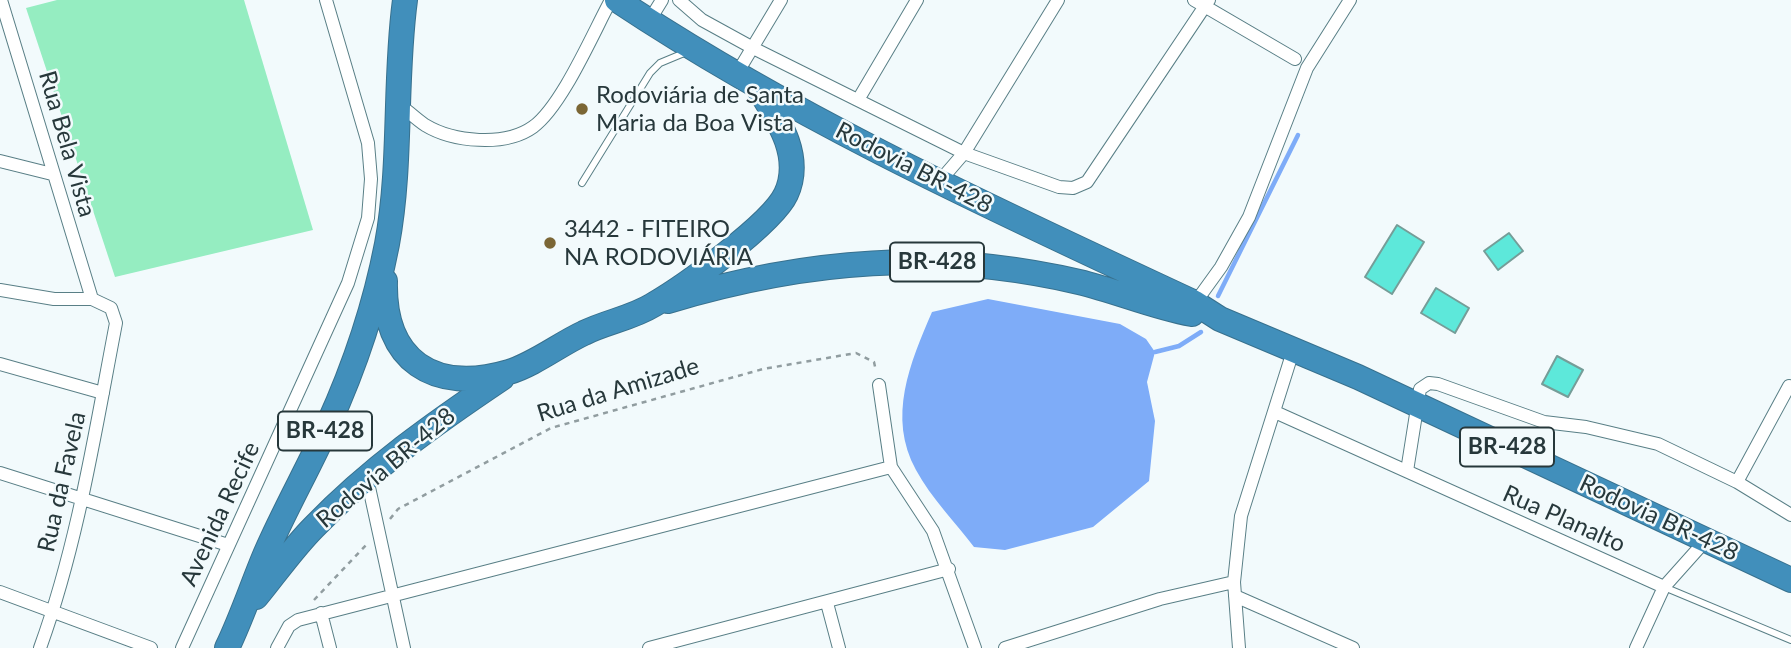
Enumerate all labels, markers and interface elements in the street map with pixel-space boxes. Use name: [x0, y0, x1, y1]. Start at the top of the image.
street label: Rua Bela Vista: [32, 68, 102, 220]
place label: Rodoviária de Santa Maria da Boa Vista: [596, 81, 804, 137]
marker: Rodoviária de Santa Maria da Boa Vista: [574, 101, 590, 117]
street label: Rodovia BR-428: [831, 116, 997, 220]
place label: 3442 - FITEIRO NA RODOVIÁRIA: [564, 215, 753, 271]
marker: 3442 - FITEIRO NA RODOVIÁRIA: [542, 235, 558, 251]
road number: BR-428: [890, 243, 984, 282]
street label: Rua da Amizade: [533, 352, 703, 428]
street label: Rodovia BR-428: [311, 402, 461, 534]
street label: Rua da Favela: [32, 409, 92, 555]
road number: BR-428: [278, 412, 372, 450]
road number: BR-428: [1460, 428, 1554, 466]
street label: Avenida Recife: [174, 437, 266, 591]
street label: Rodovia BR-428: [1575, 469, 1743, 567]
street label: Rua Planalto: [1498, 479, 1630, 559]

